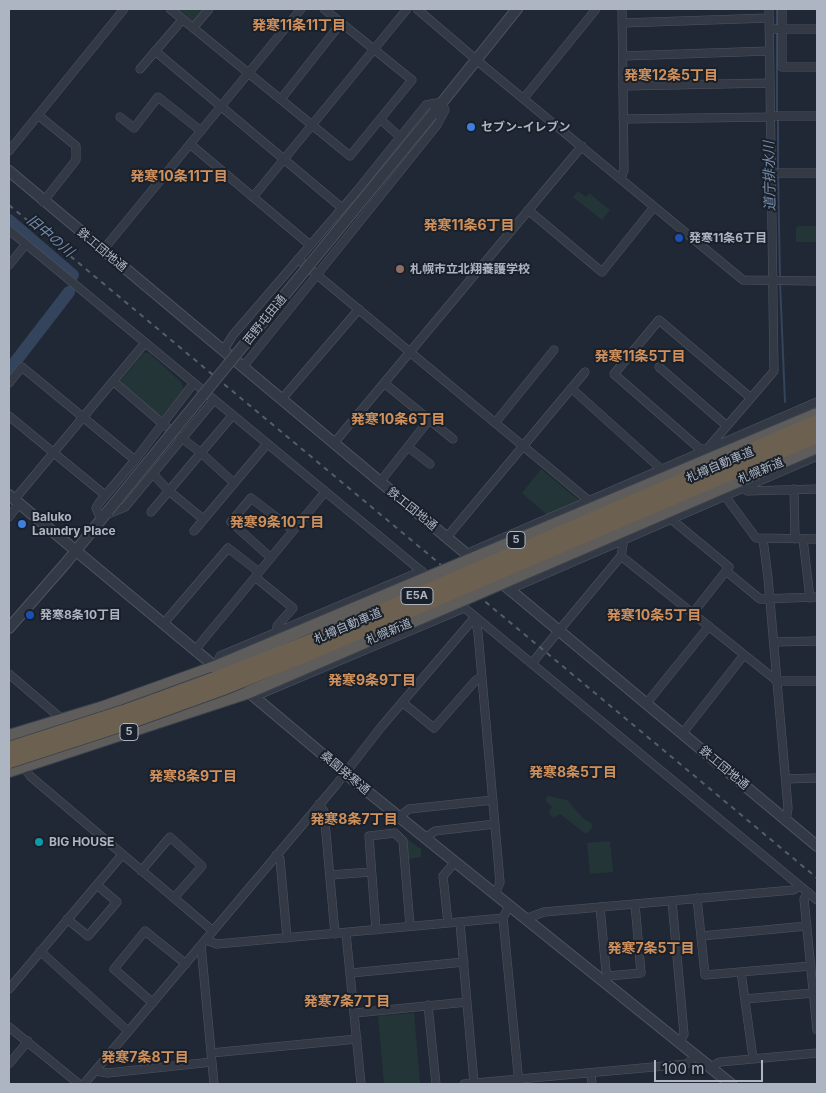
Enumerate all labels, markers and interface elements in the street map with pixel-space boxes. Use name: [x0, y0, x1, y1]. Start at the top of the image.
district label: 発寒11条11丁目: [252, 18, 346, 34]
district label: 発寒12条5丁目: [624, 68, 718, 84]
place label: セブン-イレブン: [481, 120, 571, 134]
marker: セブン-イレブン: [465, 121, 477, 133]
water label: 道庁排水川: [761, 141, 779, 211]
district label: 発寒10条11丁目: [130, 169, 228, 185]
water label: 旧中の川: [23, 212, 77, 260]
district label: 発寒11条6丁目: [423, 218, 515, 234]
street label: 鉄工団地通: [74, 225, 130, 275]
place label: 発寒11条6丁目: [689, 231, 767, 245]
marker: 発寒11条6丁目: [673, 232, 685, 244]
place label: 札幌市立北翔養護学校: [410, 262, 530, 276]
marker: 札幌市立北翔養護学校: [394, 263, 406, 275]
street label: 西野屯田通: [241, 292, 289, 348]
district label: 発寒11条5丁目: [594, 349, 686, 365]
district label: 発寒10条6丁目: [351, 412, 445, 428]
street label: 札樽自動車道: [684, 444, 756, 486]
street label: 札幌新道: [736, 455, 786, 487]
street label: 鉄工団地通: [384, 485, 440, 533]
place label: Baluko Laundry Place: [32, 510, 116, 538]
district label: 発寒9条10丁目: [230, 515, 324, 531]
marker: Baluko Laundry Place: [16, 518, 28, 530]
road number: 5: [507, 532, 525, 548]
road number: E5A: [401, 588, 433, 604]
street label: 札樽自動車道: [312, 605, 384, 647]
place label: 発寒8条10丁目: [40, 608, 121, 622]
district label: 発寒10条5丁目: [607, 608, 701, 624]
marker: 発寒8条10丁目: [24, 609, 36, 621]
street label: 札幌新道: [364, 616, 414, 648]
district label: 発寒9条9丁目: [328, 673, 416, 689]
road number: 5: [120, 724, 138, 740]
street label: 鉄工団地通: [696, 743, 752, 793]
street label: 桑園発寒通: [317, 748, 373, 798]
district label: 発寒8条5丁目: [529, 765, 617, 781]
district label: 発寒8条9丁目: [149, 769, 237, 785]
district label: 発寒8条7丁目: [310, 812, 398, 828]
place label: BIG HOUSE: [49, 835, 114, 849]
marker: BIG HOUSE: [33, 836, 45, 848]
district label: 発寒7条5丁目: [607, 941, 695, 957]
district label: 発寒7条7丁目: [304, 994, 390, 1010]
district label: 発寒7条8丁目: [101, 1050, 189, 1066]
scale bar: [656, 1050, 765, 1082]
text: 100 m: [662, 1059, 704, 1078]

